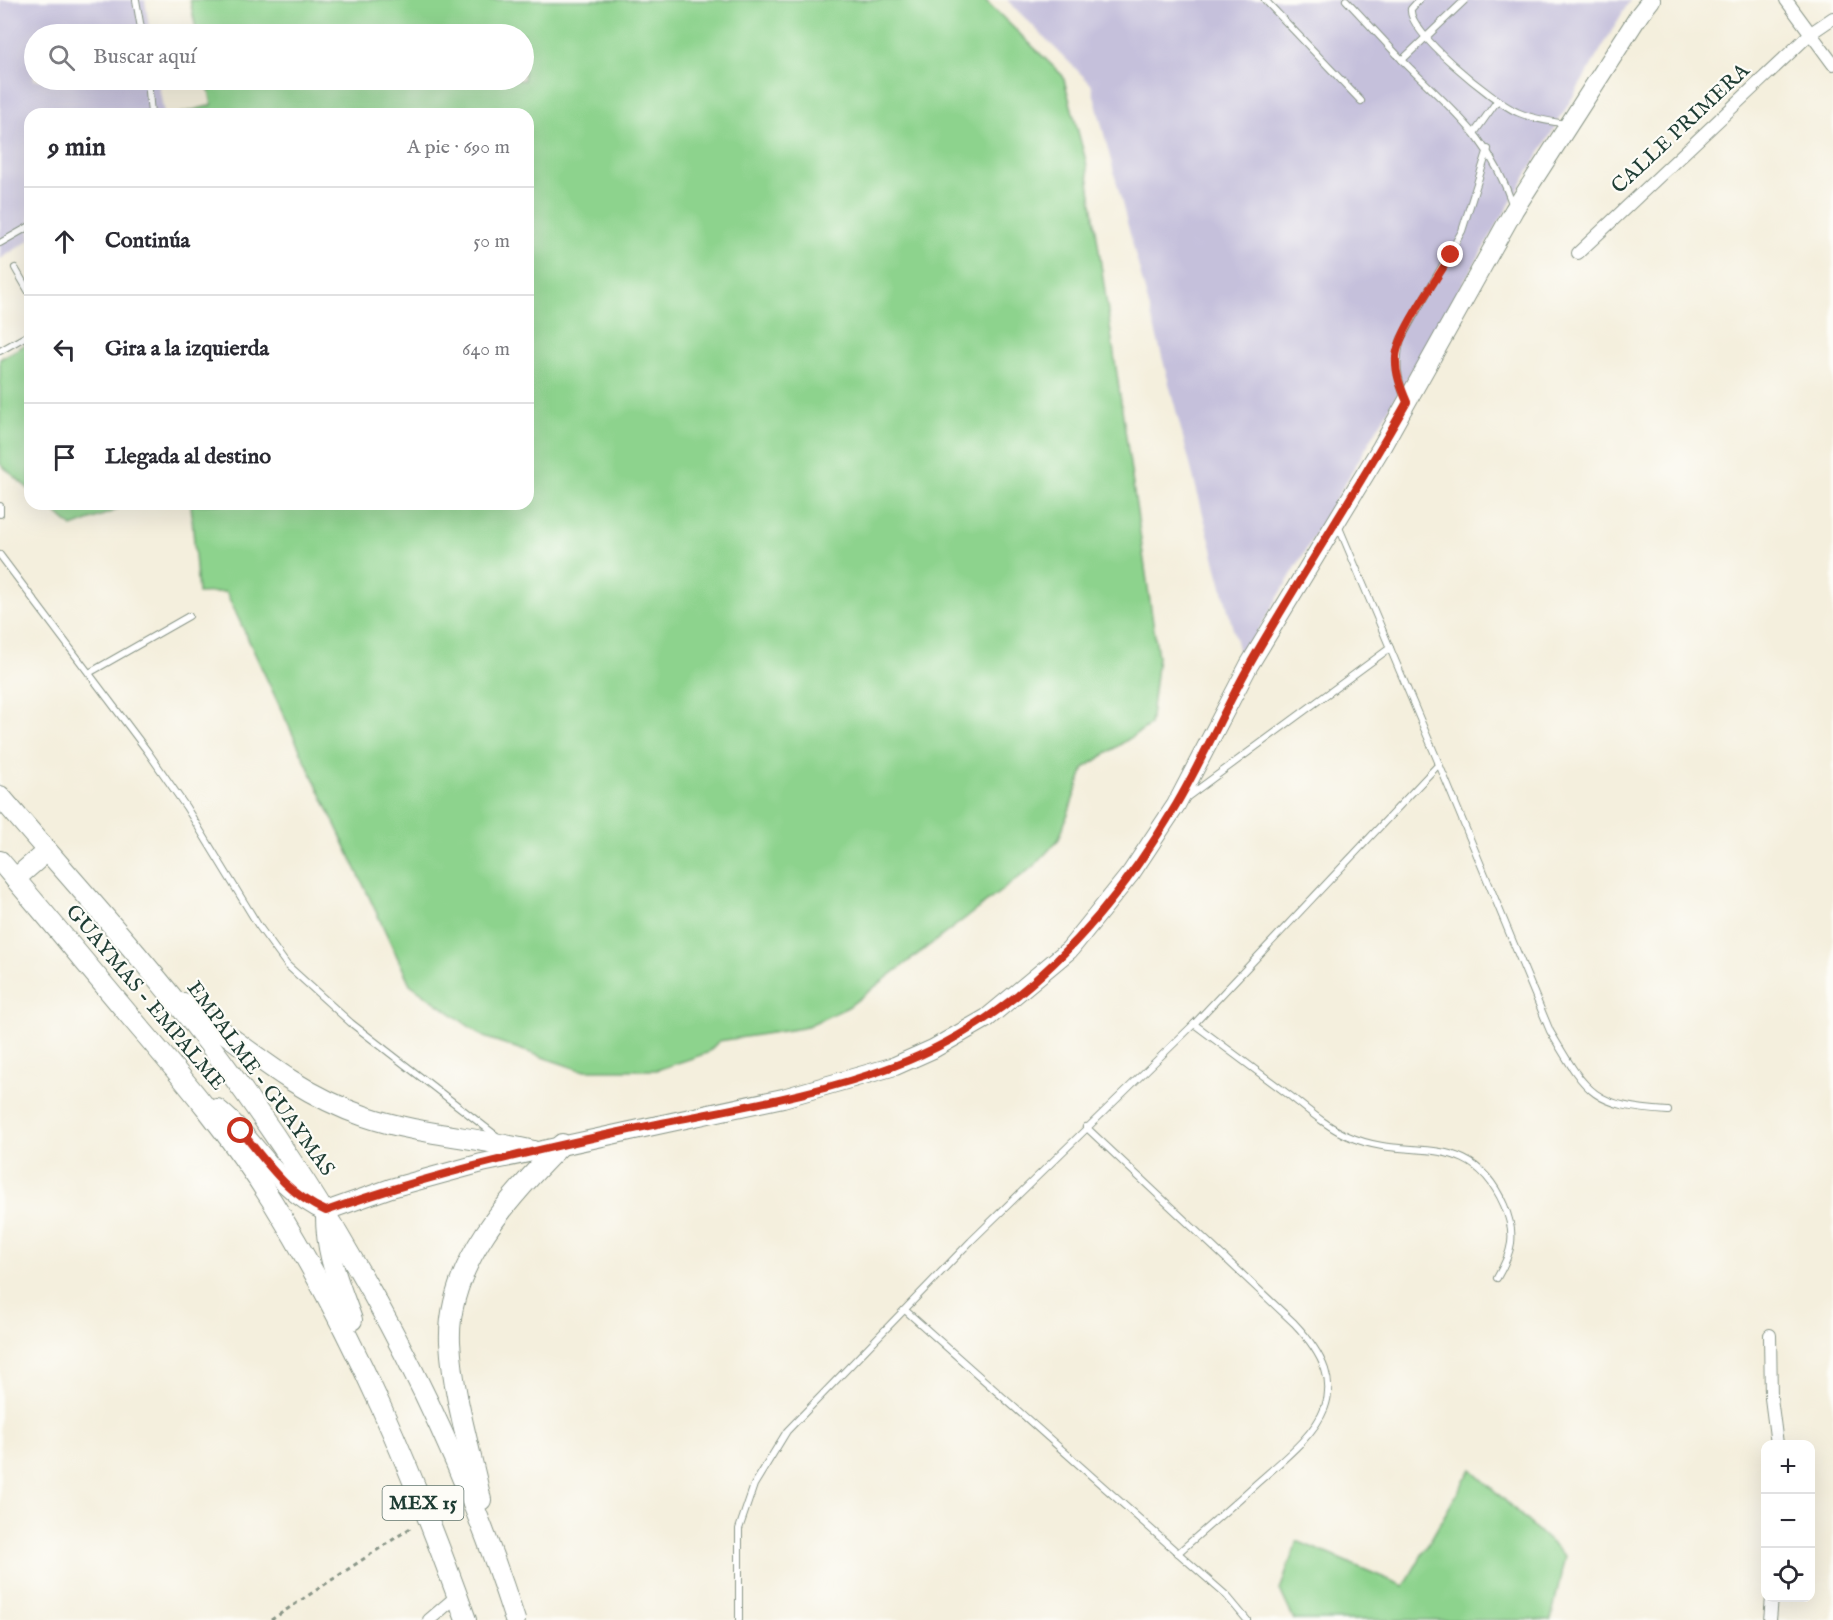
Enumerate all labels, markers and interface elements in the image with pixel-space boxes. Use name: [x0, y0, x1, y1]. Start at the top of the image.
search box: [24, 24, 534, 90]
icon: search: [45, 41, 78, 74]
text: Buscar aquí: [93, 43, 196, 71]
street label: CALLE PRIMERA: [1606, 57, 1756, 200]
text: 9 min: [48, 131, 106, 164]
text: A pie · 690 m: [407, 135, 510, 160]
icon: ahead: [48, 225, 81, 258]
text: Continúa: [105, 227, 190, 255]
text: 50 m: [473, 229, 510, 254]
route end: [1437, 241, 1463, 267]
icon: left: [48, 333, 81, 366]
text: Gira a la izquierda: [105, 335, 269, 363]
text: 640 m: [462, 337, 510, 362]
icon: arrive: [48, 441, 81, 474]
text: Llegada al destino: [105, 443, 271, 471]
street label: GUAYMAS - EMPALME: [59, 899, 231, 1097]
street label: EMPALME - GUAYMAS: [180, 976, 340, 1182]
route start: [227, 1117, 253, 1143]
map controls: [1761, 1440, 1815, 1602]
button: +: [1761, 1440, 1815, 1494]
road number: MEX 15: [382, 1486, 464, 1520]
button: −: [1761, 1494, 1815, 1548]
button: locate: [1761, 1548, 1815, 1602]

